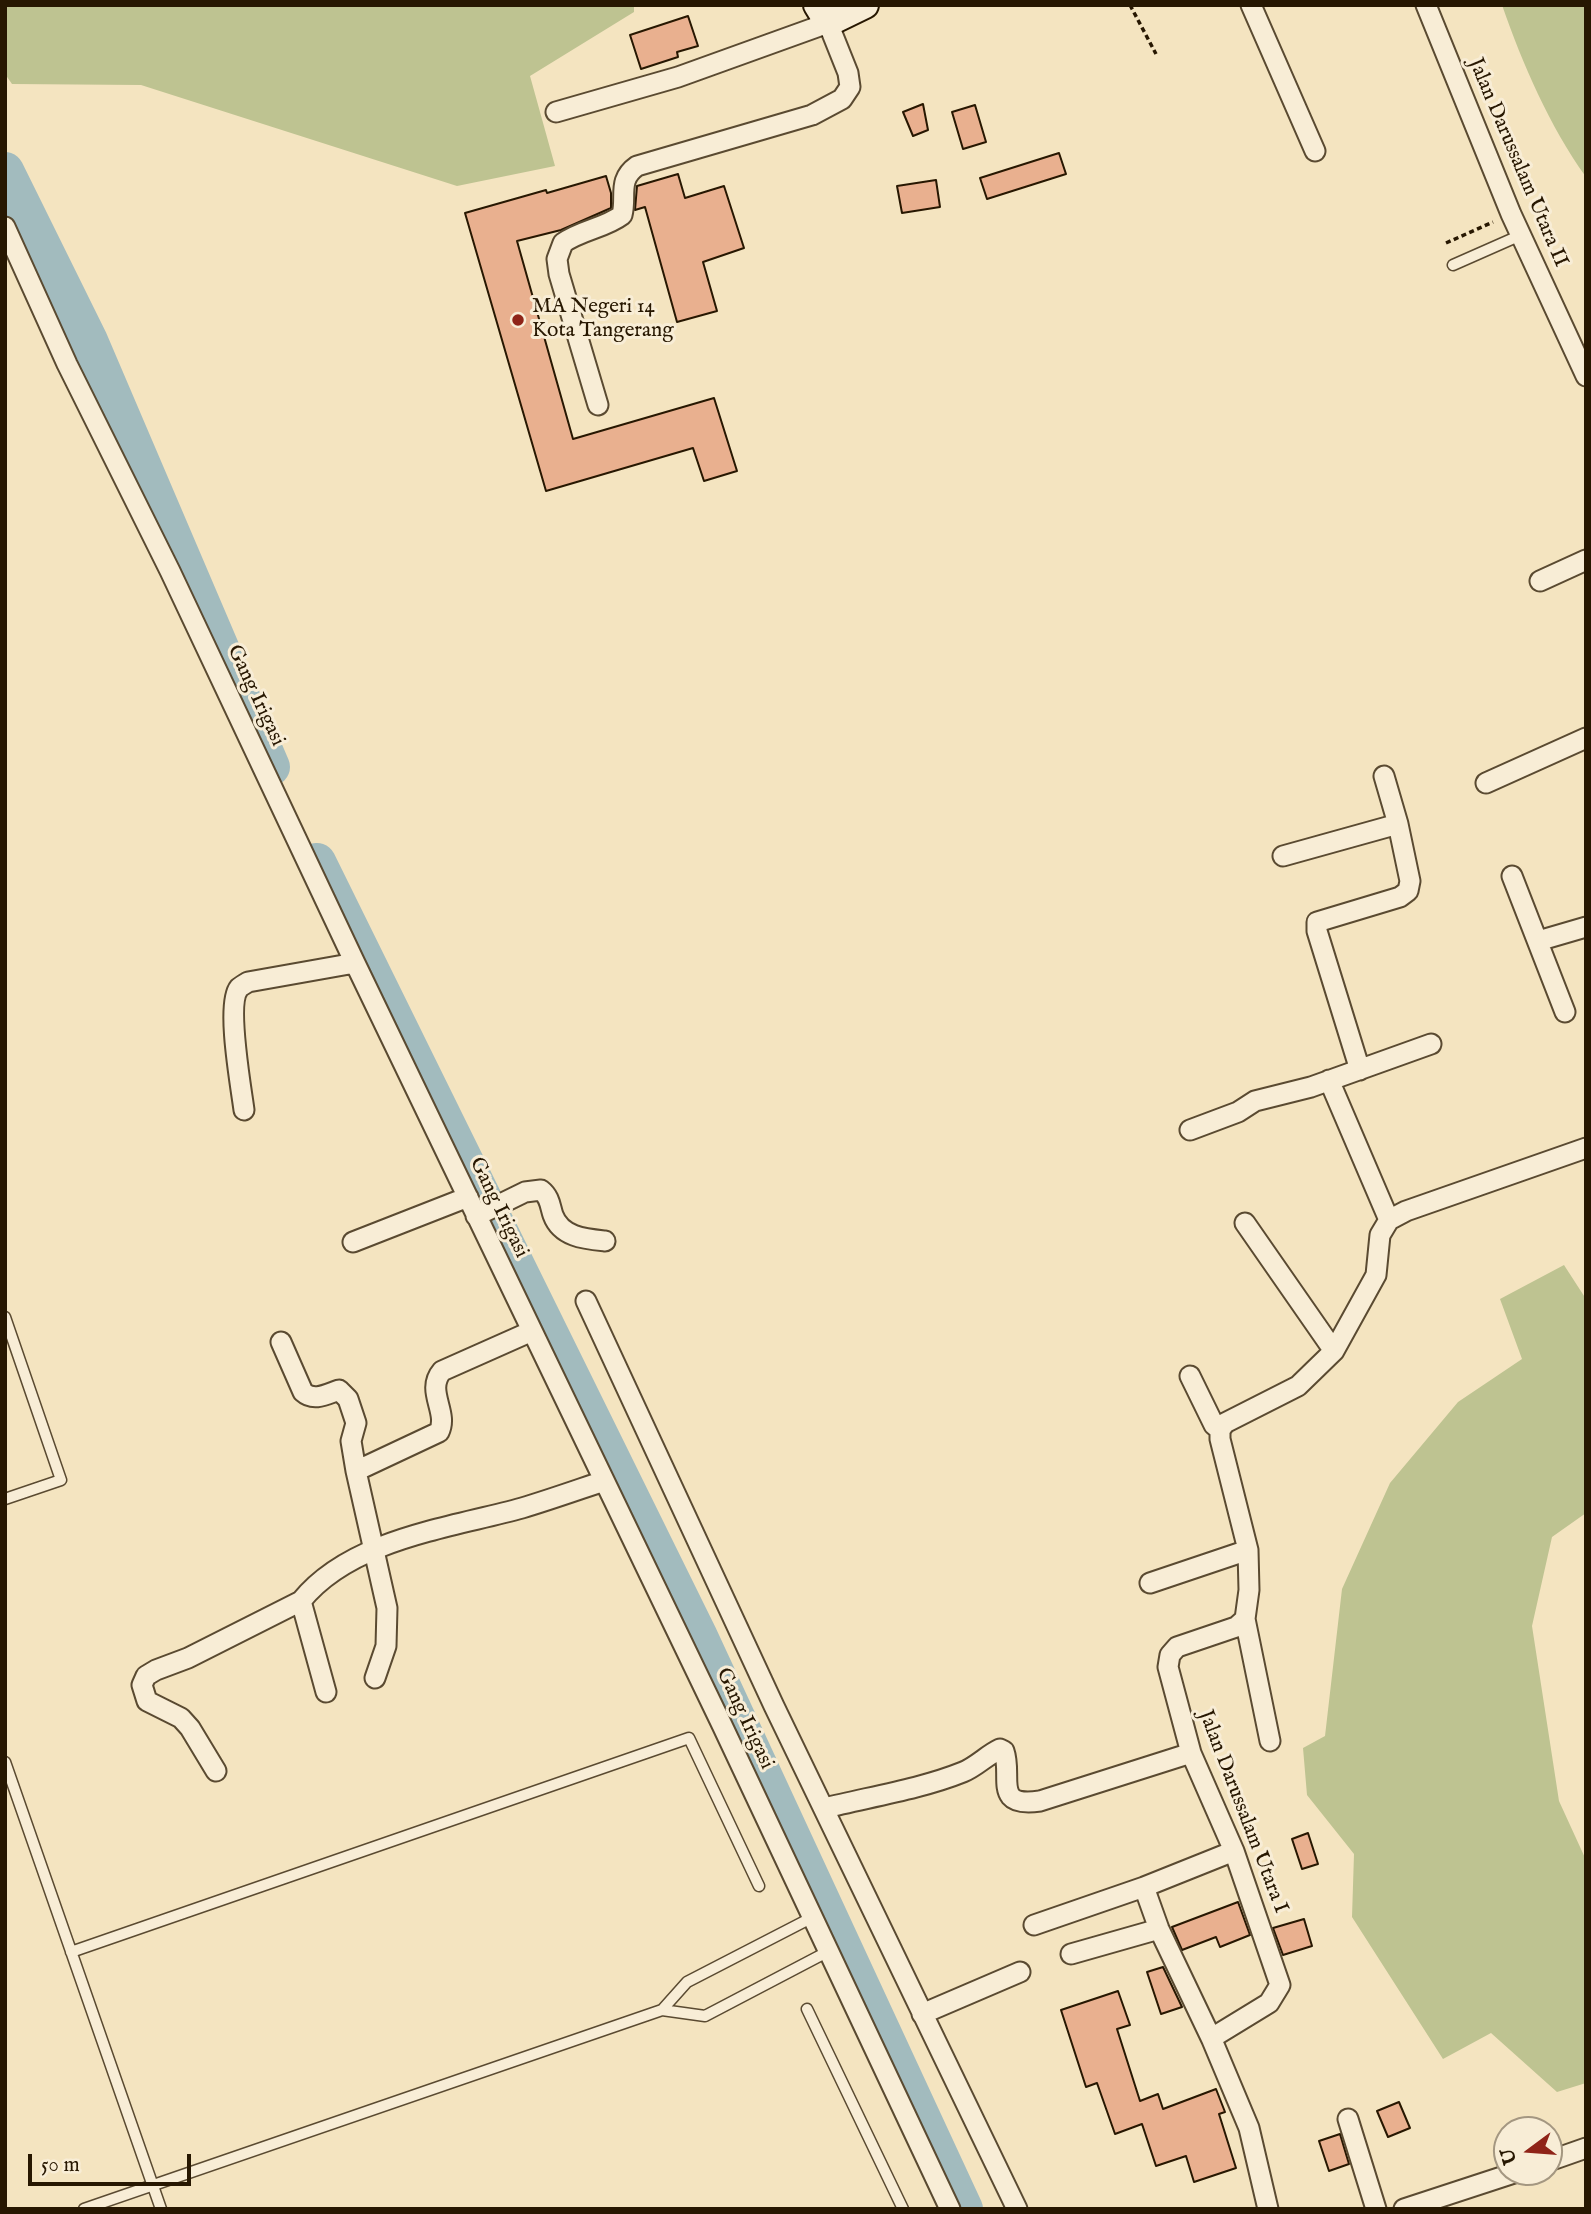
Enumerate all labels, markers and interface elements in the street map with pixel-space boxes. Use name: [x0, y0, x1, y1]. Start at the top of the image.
street label: Jalan Darussalam Utara II: [1462, 55, 1572, 271]
place label: MA Negeri 14 Kota Tangerang: [532, 295, 674, 345]
marker: MA Negeri 14 Kota Tangerang: [510, 312, 526, 328]
street label: Gang Irigasi: [221, 641, 289, 751]
street label: Gang Irigasi: [463, 1154, 533, 1262]
street label: Gang Irigasi: [710, 1664, 778, 1774]
street label: Jalan Darussalam Utara I: [1192, 1707, 1292, 1917]
north arrow: [1493, 2116, 1563, 2186]
scale bar: [32, 2140, 194, 2184]
text: U: [1496, 2145, 1523, 2167]
text: 50 m: [41, 2152, 80, 2179]

